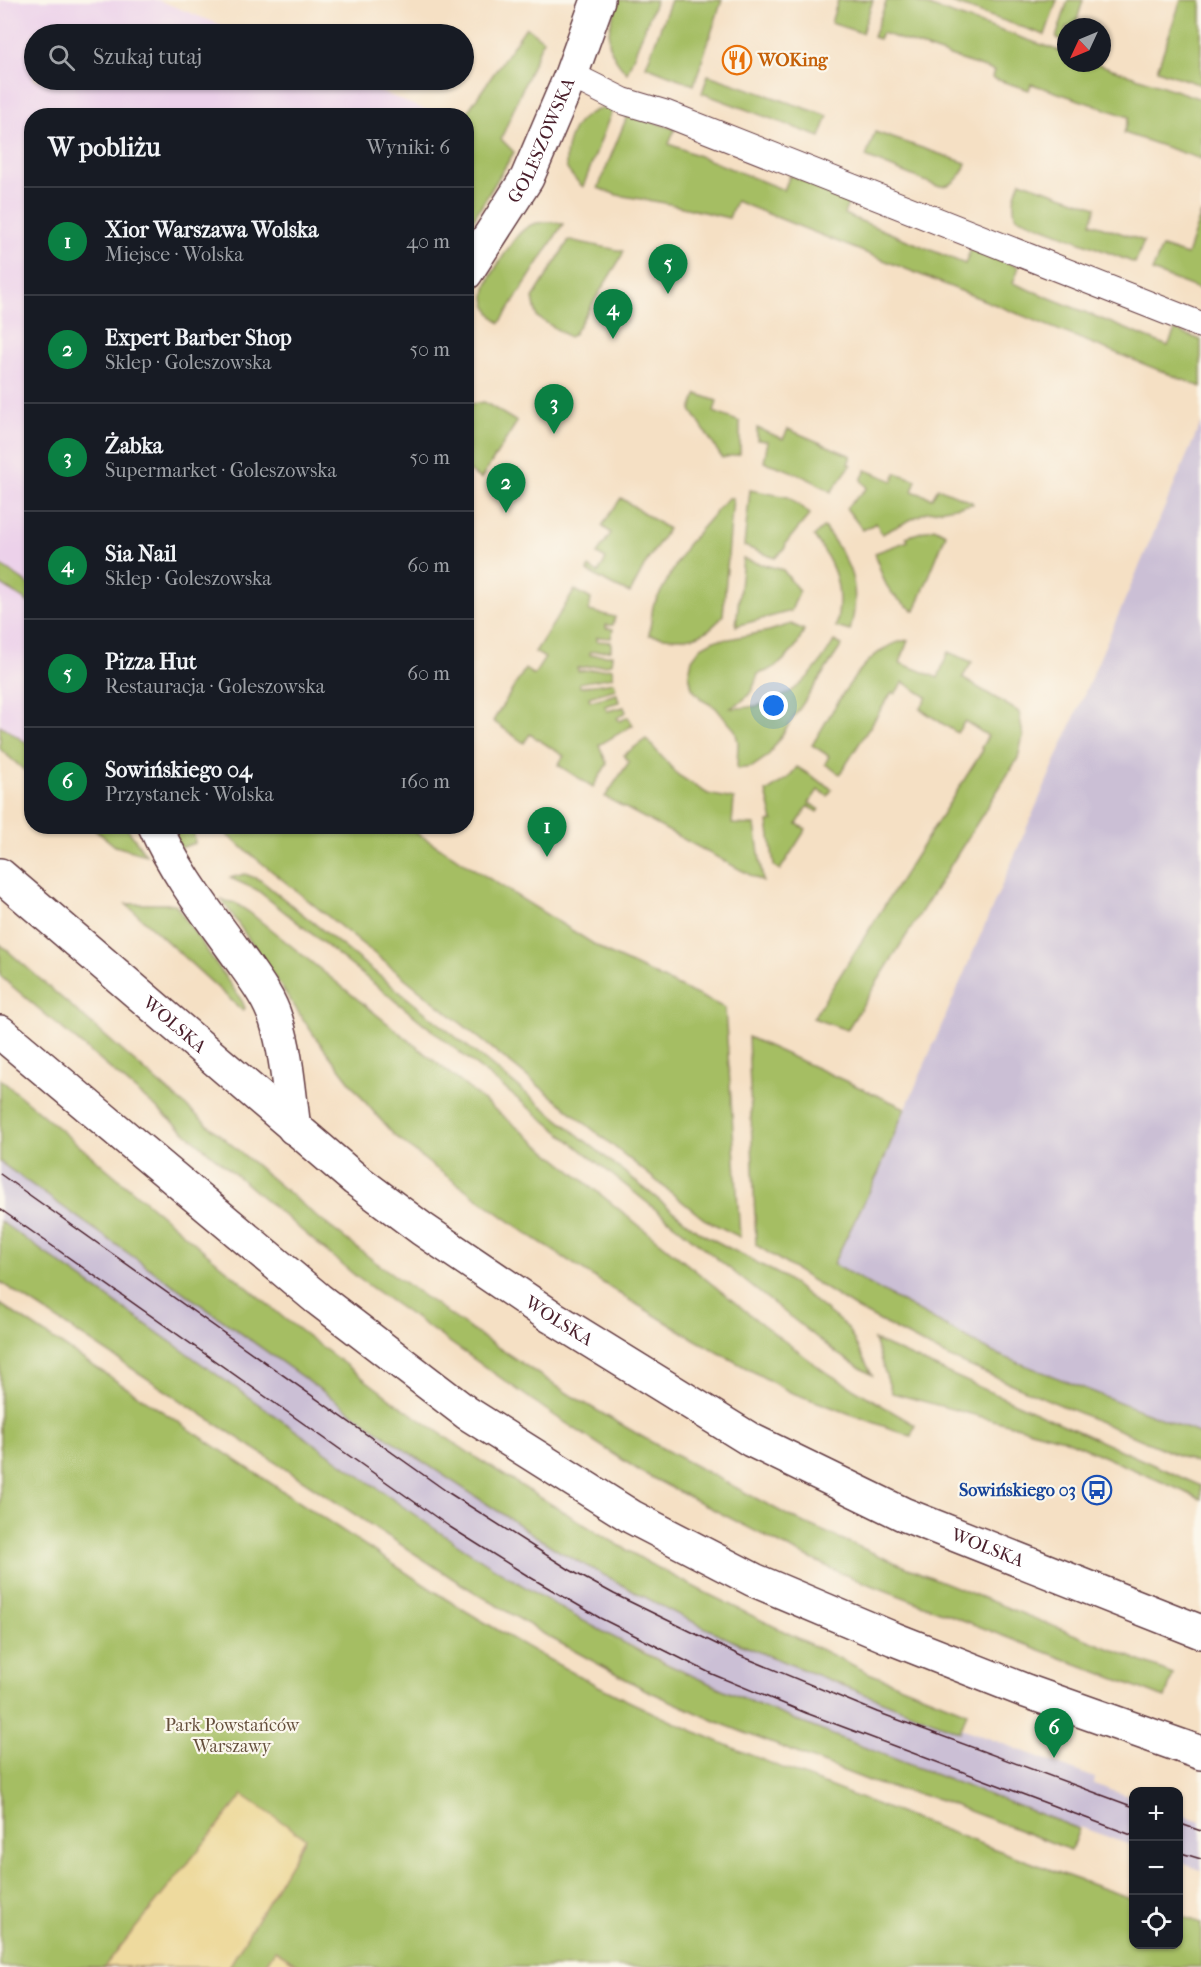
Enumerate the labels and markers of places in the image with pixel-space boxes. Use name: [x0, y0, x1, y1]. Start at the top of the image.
restaurant icon: WOKing: [721, 44, 753, 76]
place label: WOKing: [757, 50, 829, 71]
pin: 5: [648, 244, 688, 294]
pin: 4: [594, 290, 632, 339]
pin: 3: [534, 384, 574, 434]
pin: 2: [486, 464, 526, 513]
pin: 1: [528, 808, 566, 857]
bus stop icon: Sowińskiego 03: [1081, 1474, 1113, 1506]
place label: Sowińskiego 03: [959, 1480, 1076, 1501]
pin: 6: [1034, 1708, 1074, 1758]

